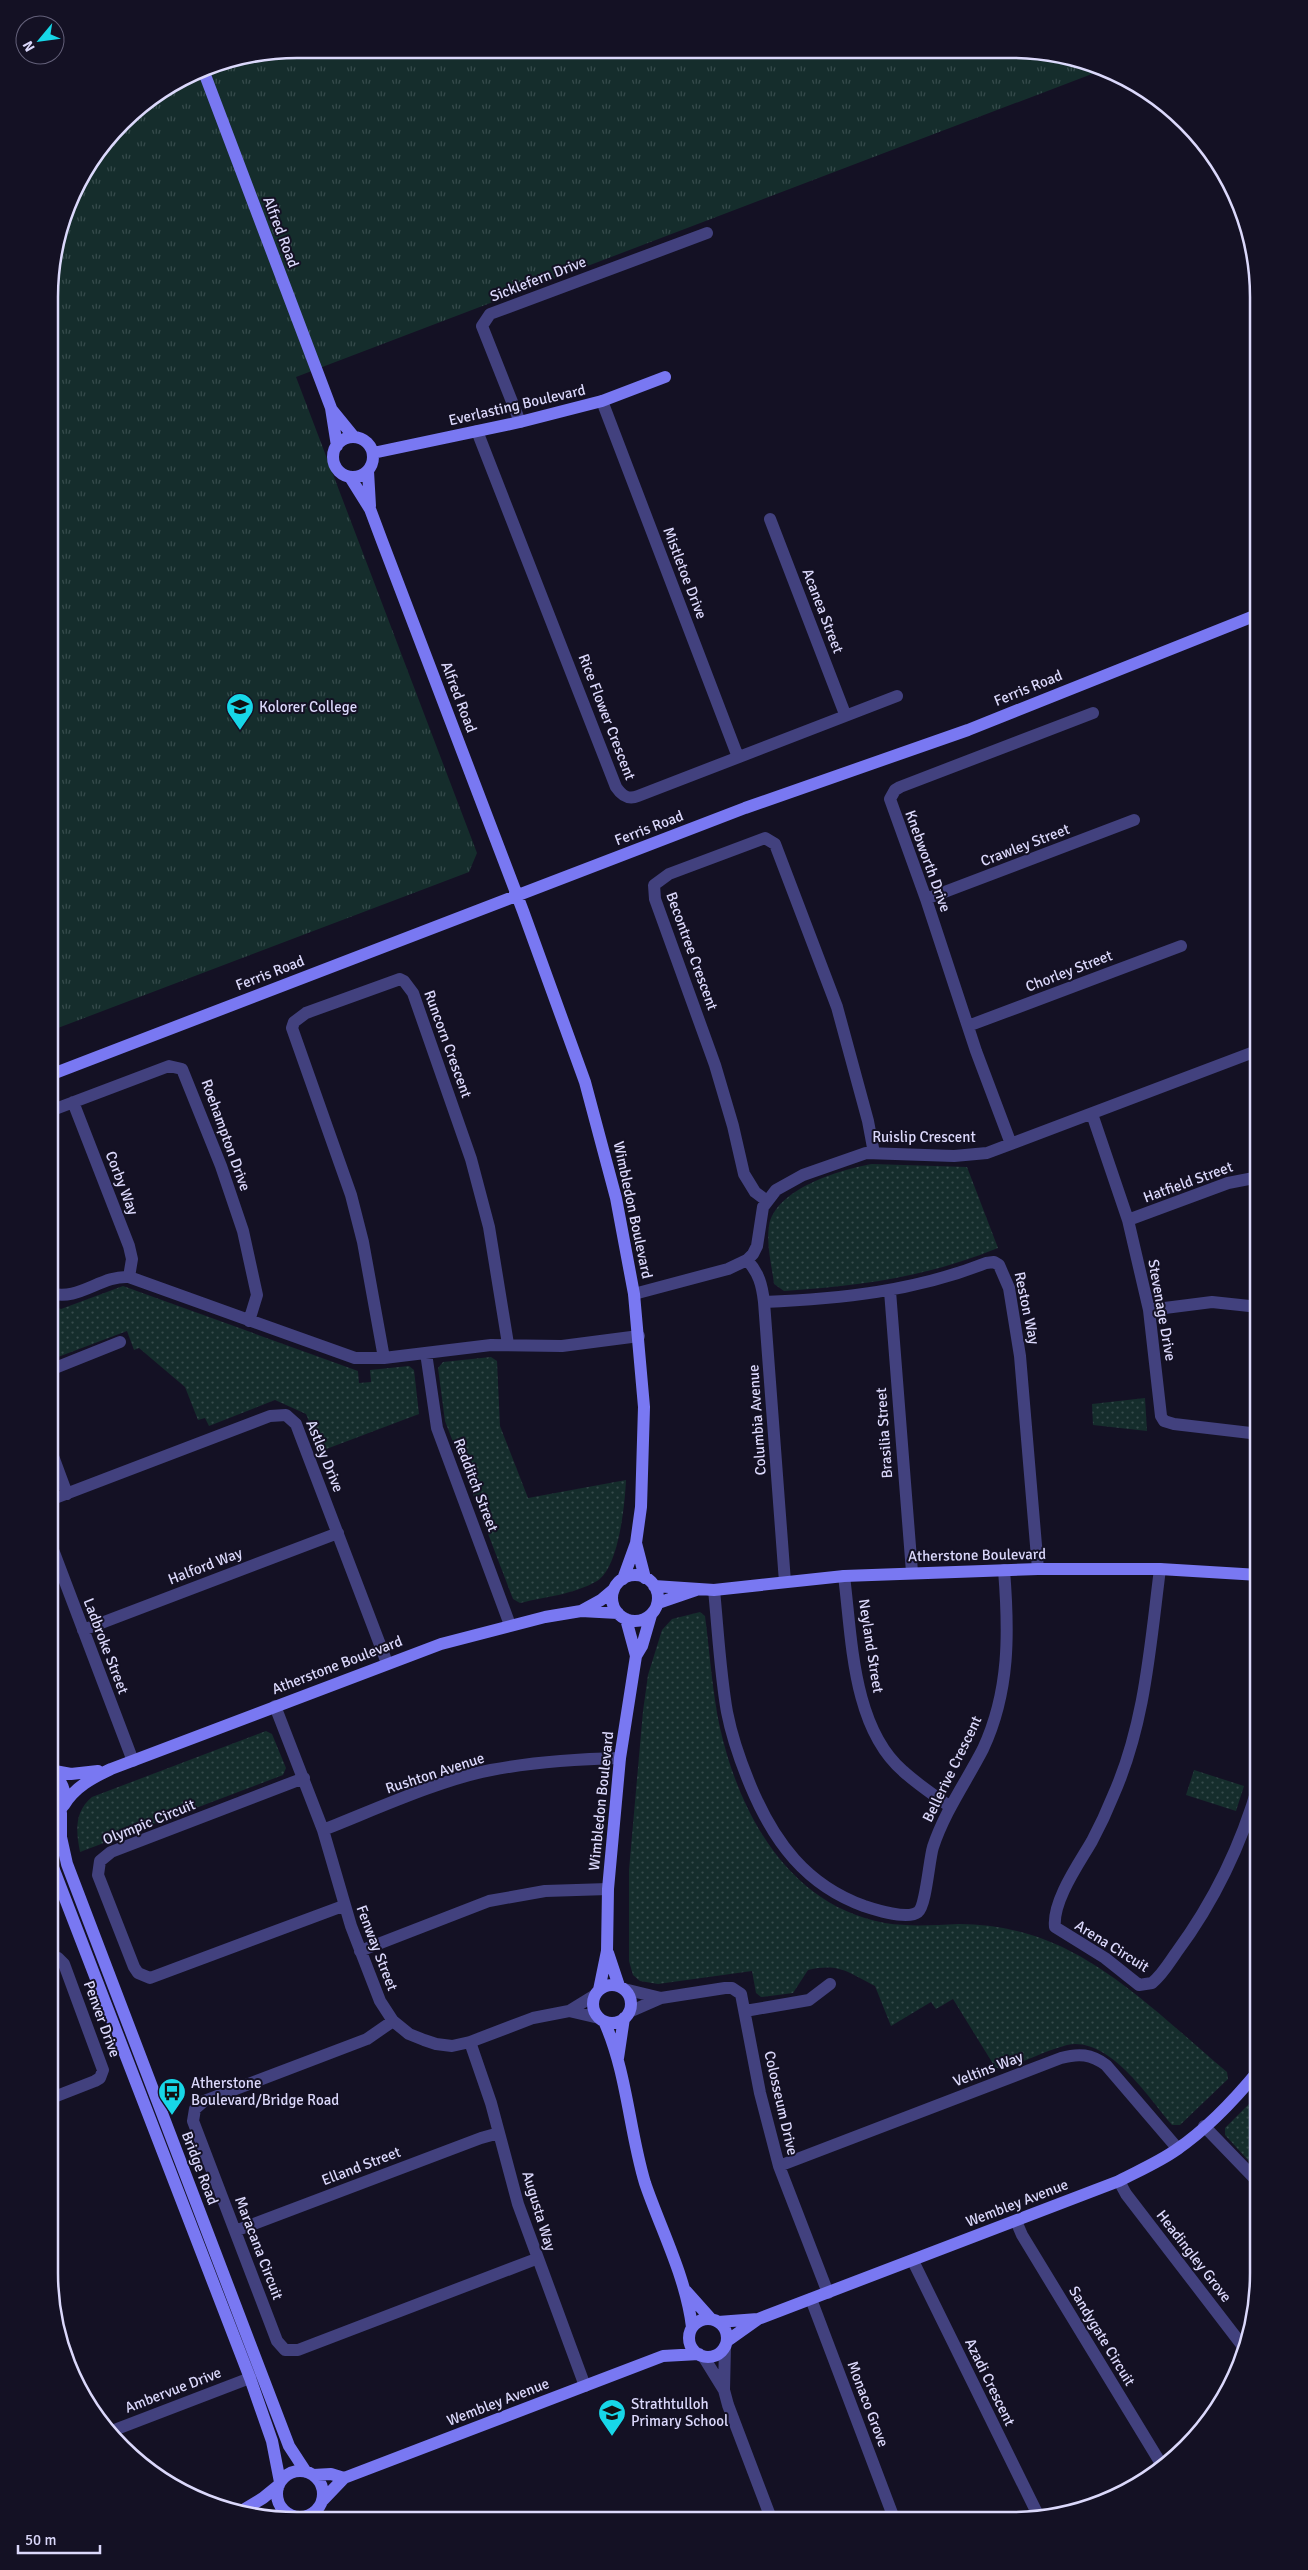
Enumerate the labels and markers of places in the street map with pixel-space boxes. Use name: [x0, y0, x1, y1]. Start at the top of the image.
school or university icon: Kolorer College: [225, 692, 255, 731]
place label: Kolorer College: [259, 698, 357, 716]
place label: Atherstone Boulevard/Bridge Road: [191, 2074, 339, 2109]
bus stop icon: Atherstone Boulevard/Bridge Road: [157, 2077, 187, 2116]
place label: Strathtulloh Primary School: [631, 2395, 728, 2430]
school or university icon: Strathtulloh Primary School: [597, 2398, 627, 2437]

